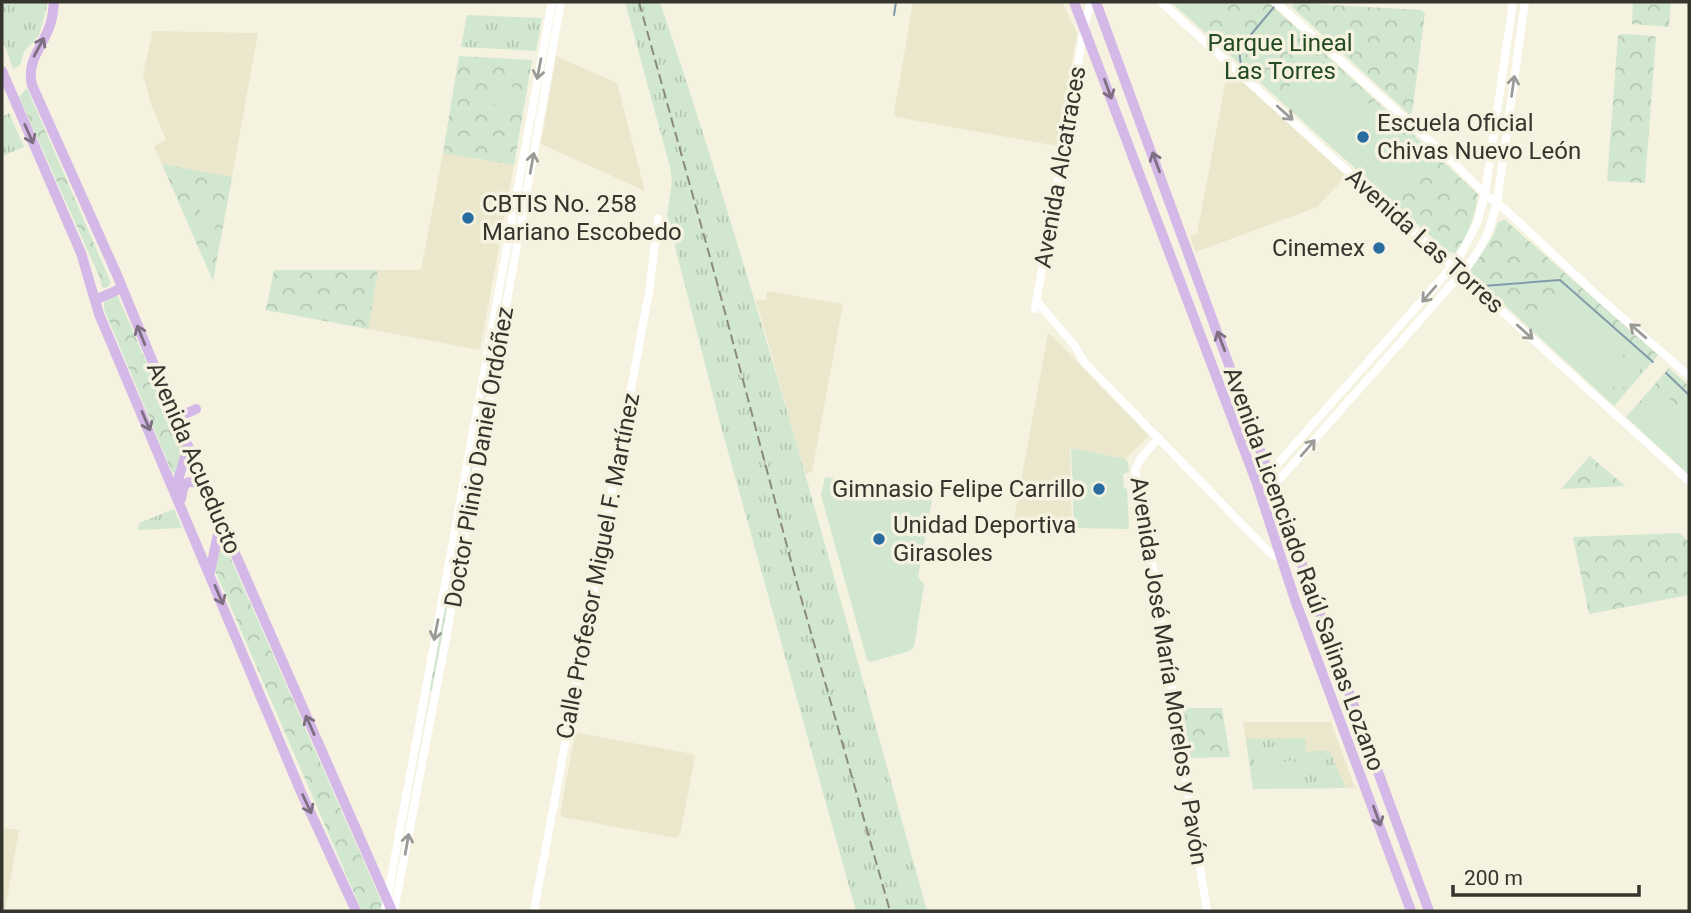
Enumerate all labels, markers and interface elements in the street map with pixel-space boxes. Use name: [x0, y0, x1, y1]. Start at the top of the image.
park label: Parque Lineal Las Torres: [1207, 29, 1353, 85]
one-way arrow: [32, 38, 46, 58]
one-way arrow: [532, 57, 546, 80]
street label: Avenida Alcatraces: [1028, 64, 1092, 270]
one-way arrow: [1507, 76, 1520, 98]
one-way arrow: [1103, 77, 1115, 99]
one-way arrow: [1276, 104, 1293, 121]
place label: Escuela Oficial Chivas Nuevo León: [1377, 109, 1581, 165]
one-way arrow: [23, 123, 36, 144]
marker: Escuela Oficial Chivas Nuevo León: [1355, 129, 1371, 145]
one-way arrow: [1148, 151, 1161, 173]
one-way arrow: [526, 152, 539, 175]
street label: Avenida Las Torres: [1340, 163, 1510, 319]
place label: CBTIS No. 258 Mariano Escobedo: [482, 190, 682, 246]
marker: CBTIS No. 258 Mariano Escobedo: [460, 210, 476, 226]
place label: Cinemex: [1272, 234, 1365, 262]
marker: Cinemex: [1371, 240, 1387, 256]
one-way arrow: [1421, 285, 1437, 303]
street label: Doctor Plinio Daniel Ordóñez: [439, 304, 519, 610]
one-way arrow: [1629, 323, 1647, 339]
one-way arrow: [1516, 324, 1534, 340]
one-way arrow: [134, 325, 147, 346]
one-way arrow: [1214, 330, 1227, 352]
street label: Avenida Acueducto: [141, 358, 247, 558]
street label: Avenida Licenciado Raúl Salinas Lozano: [1218, 363, 1390, 775]
street label: Calle Profesor Miguel F. Martínez: [551, 391, 645, 741]
one-way arrow: [140, 410, 153, 432]
one-way arrow: [1300, 439, 1316, 457]
place label: Gimnasio Felipe Carrillo: [832, 475, 1085, 503]
street label: Avenida José María Morelos y Pavón: [1124, 475, 1214, 867]
marker: Gimnasio Felipe Carrillo: [1091, 481, 1107, 497]
place label: Unidad Deportiva Girasoles: [893, 511, 1076, 567]
marker: Unidad Deportiva Girasoles: [871, 531, 887, 547]
one-way arrow: [213, 583, 226, 605]
one-way arrow: [429, 618, 442, 641]
one-way arrow: [303, 715, 316, 736]
one-way arrow: [301, 793, 314, 815]
one-way arrow: [1372, 805, 1384, 827]
one-way arrow: [401, 833, 414, 856]
scale bar: [1453, 853, 1638, 897]
text: 200 m: [1464, 866, 1523, 890]

